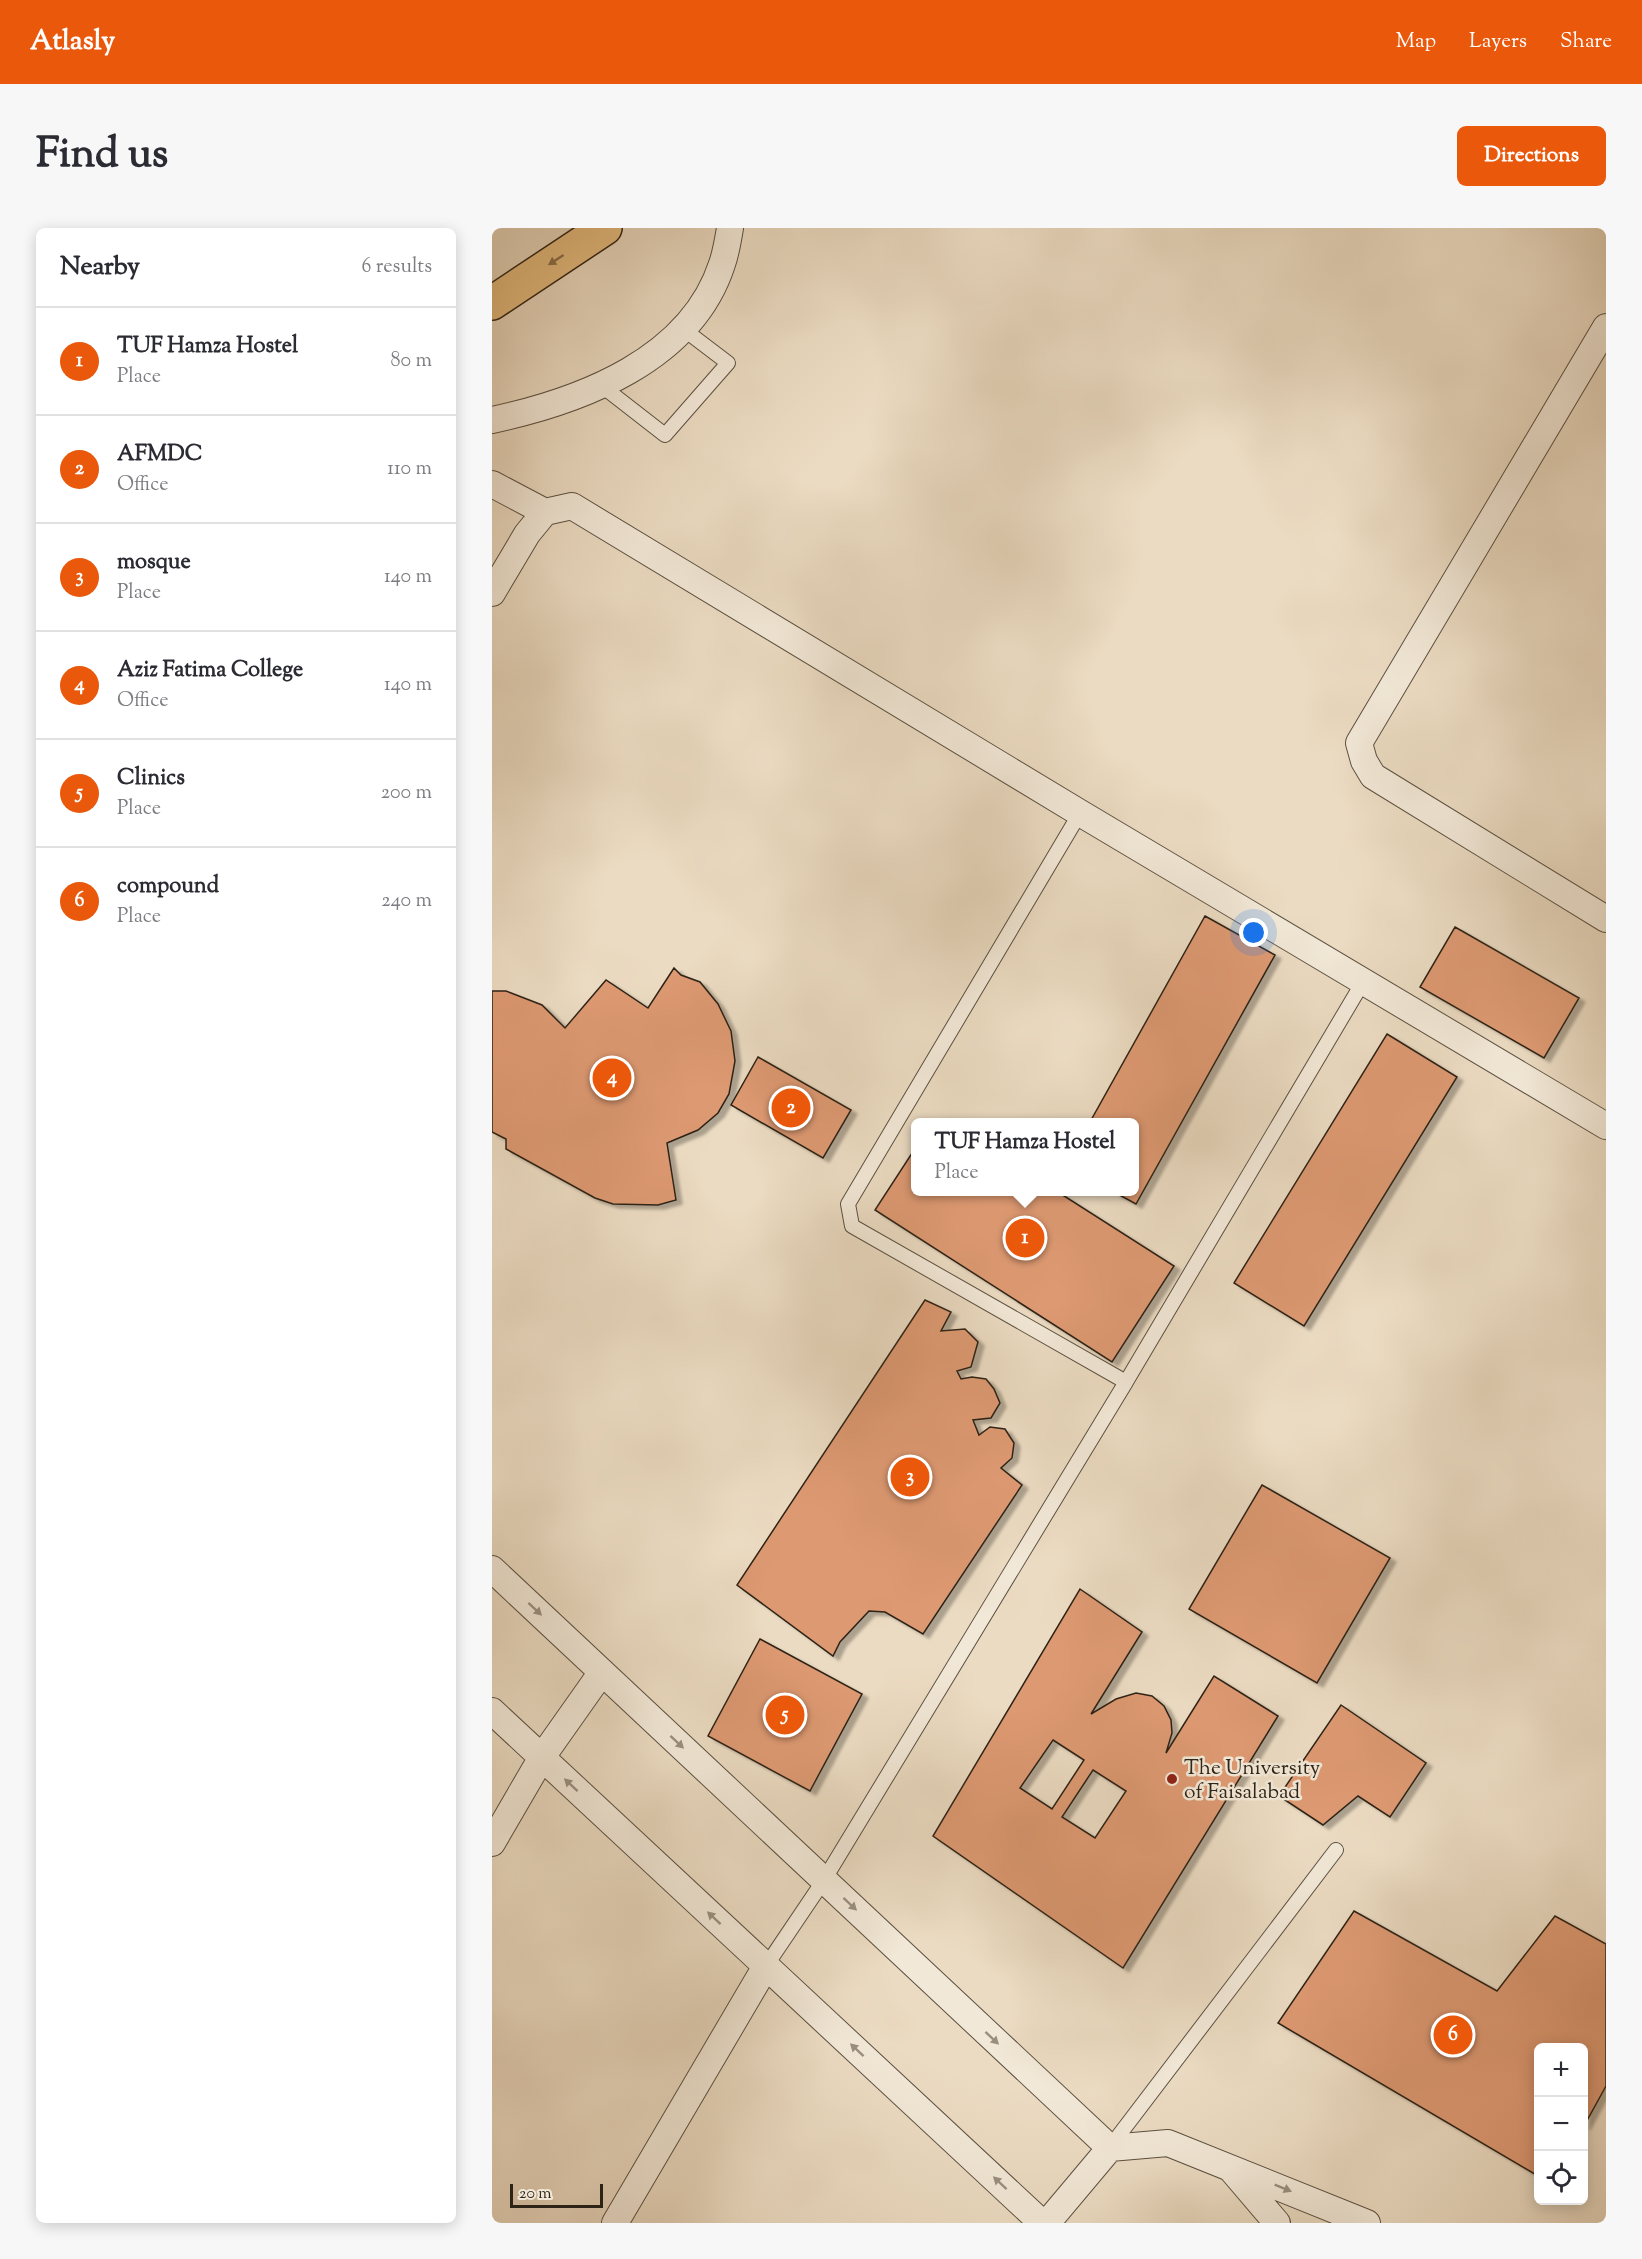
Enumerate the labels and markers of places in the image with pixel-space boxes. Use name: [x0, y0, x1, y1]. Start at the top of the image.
pin: 4: [592, 1056, 632, 1100]
pin: 2: [772, 1086, 810, 1130]
pin: 1: [1006, 1216, 1044, 1260]
pin: 3: [890, 1454, 930, 1500]
pin: 5: [766, 1692, 804, 1738]
place label: The University of Faisalabad: [1184, 1754, 1321, 1808]
marker: The University of Faisalabad: [1165, 1772, 1179, 1786]
pin: 6: [1434, 2012, 1472, 2058]

